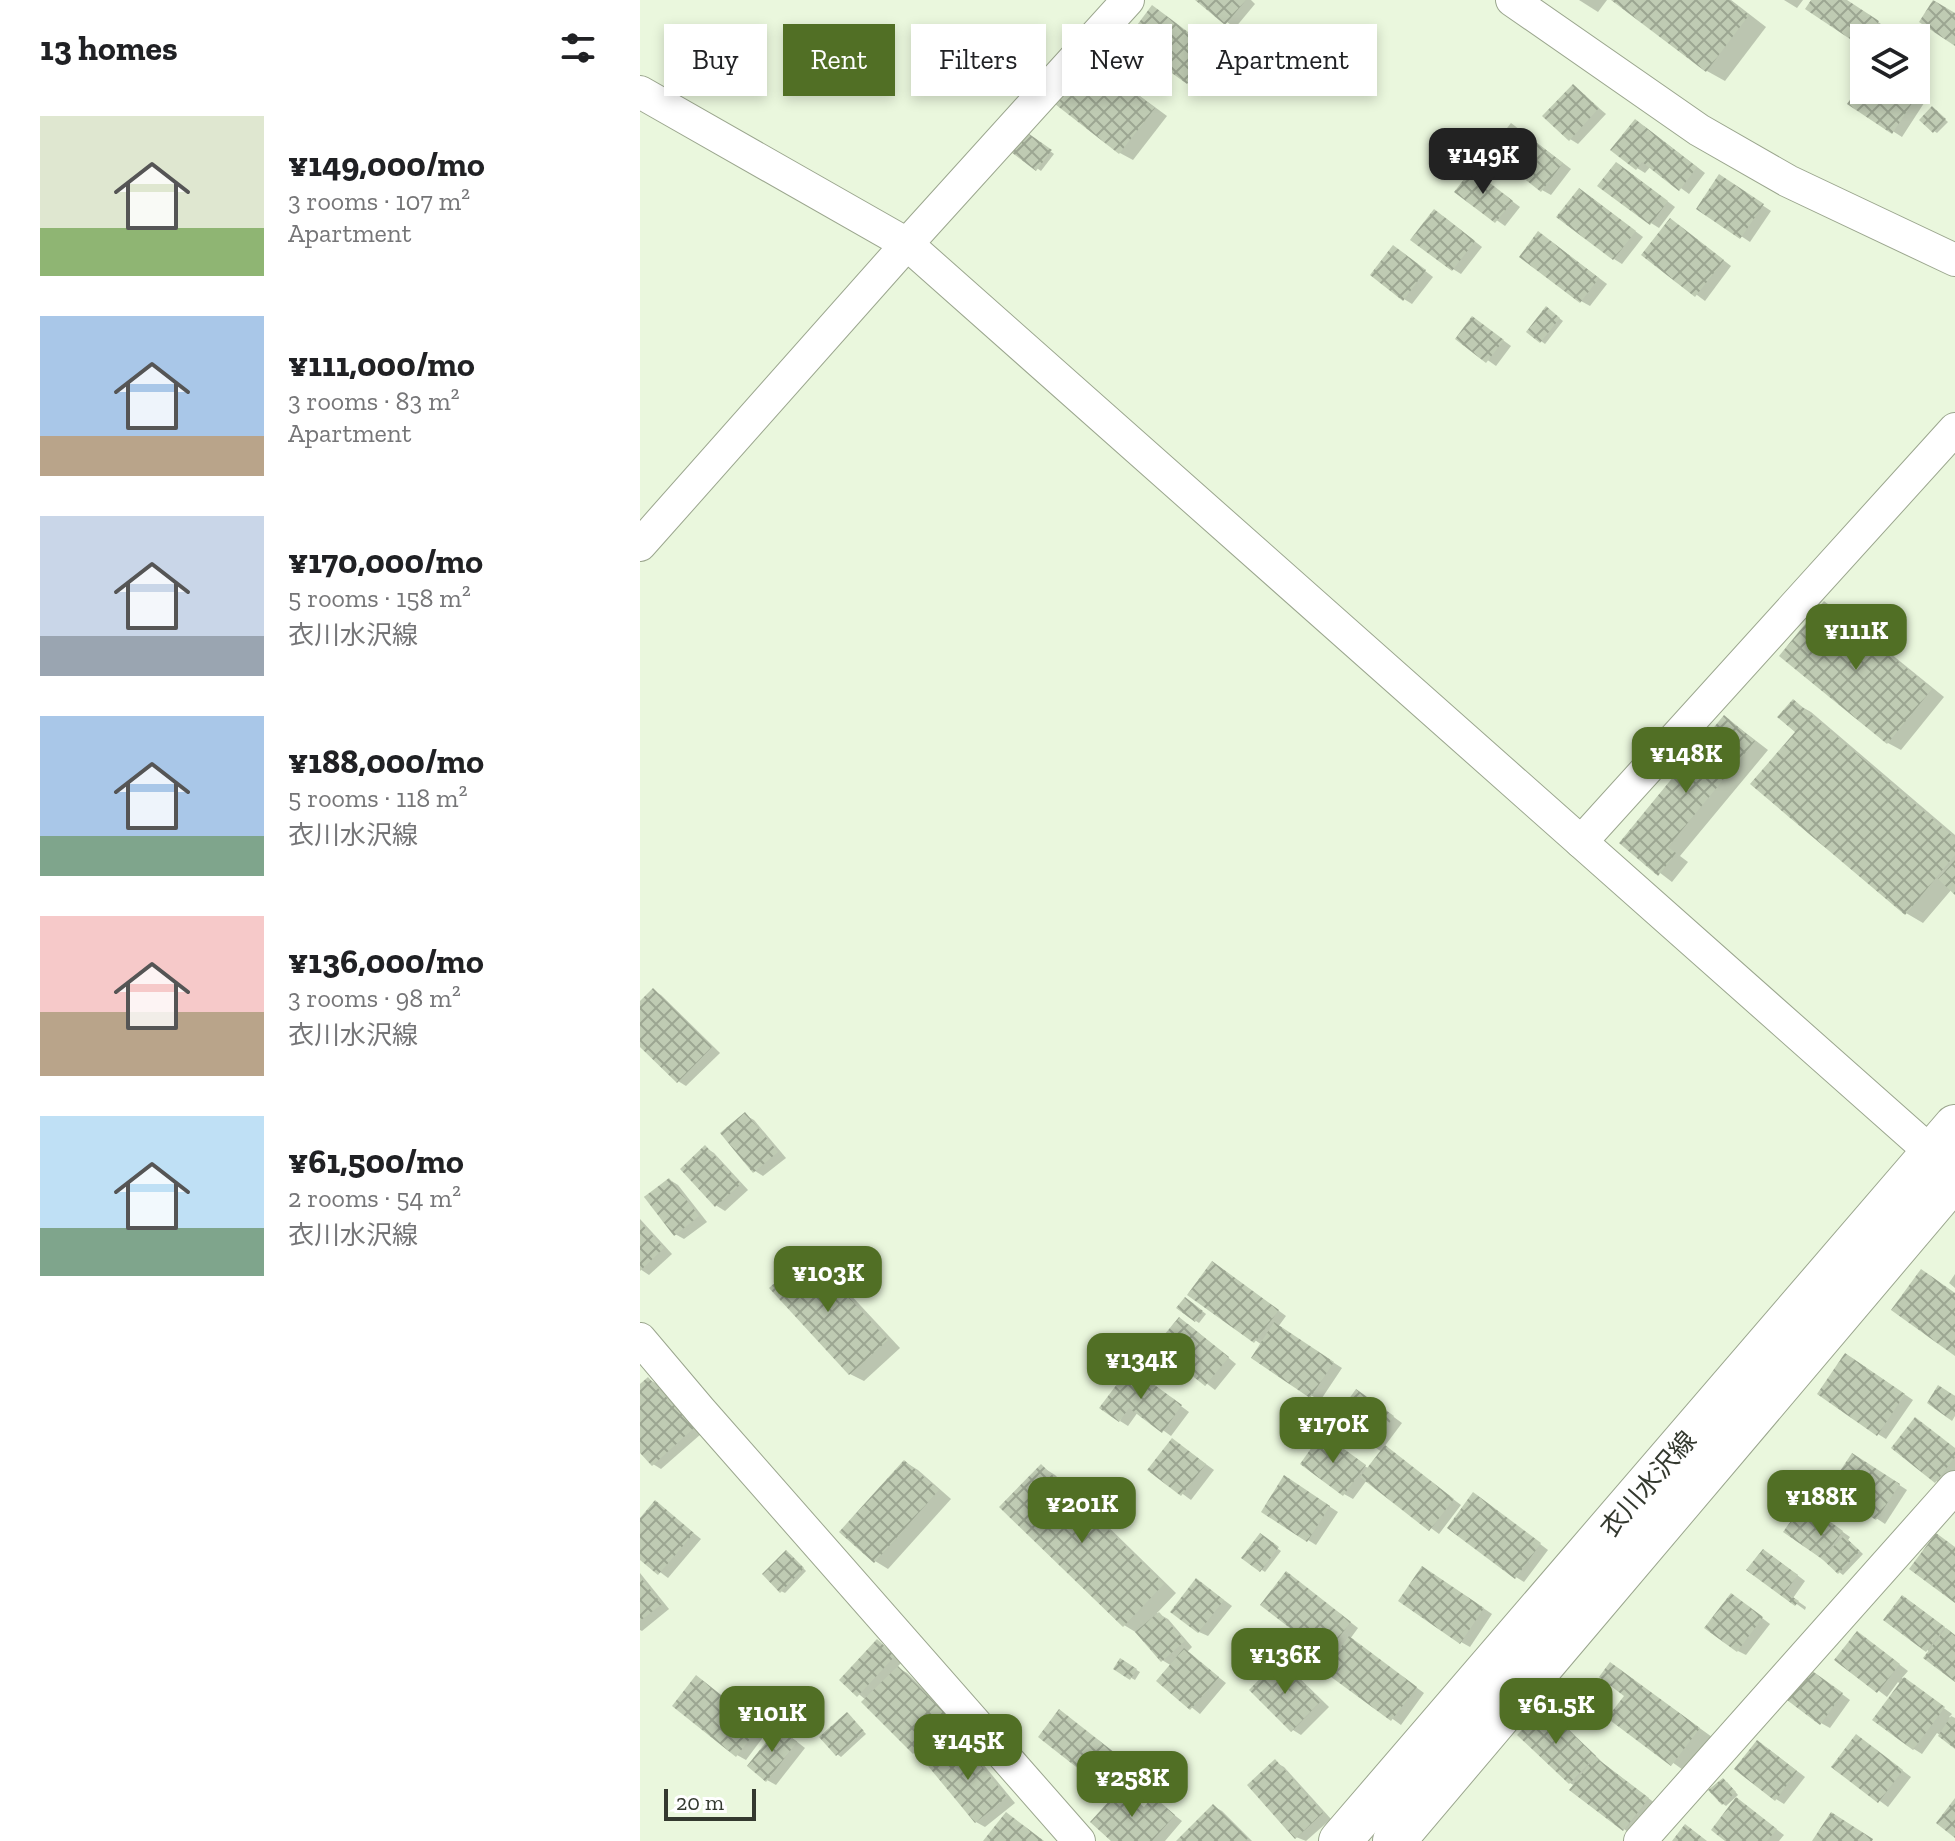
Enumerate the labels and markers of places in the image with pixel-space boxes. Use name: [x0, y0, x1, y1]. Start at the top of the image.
pin: ¥149K: [1427, 128, 1539, 196]
pin: ¥111K: [1800, 604, 1912, 672]
pin: ¥148K: [1630, 727, 1742, 795]
pin: ¥103K: [772, 1246, 884, 1314]
pin: ¥134K: [1085, 1333, 1197, 1401]
pin: ¥170K: [1277, 1397, 1389, 1465]
pin: ¥188K: [1765, 1470, 1877, 1538]
pin: ¥201K: [1026, 1477, 1138, 1545]
pin: ¥136K: [1229, 1628, 1341, 1696]
pin: ¥61.5K: [1491, 1678, 1621, 1746]
pin: ¥101K: [716, 1686, 828, 1754]
pin: ¥145K: [912, 1714, 1024, 1782]
pin: ¥258K: [1076, 1751, 1188, 1819]

